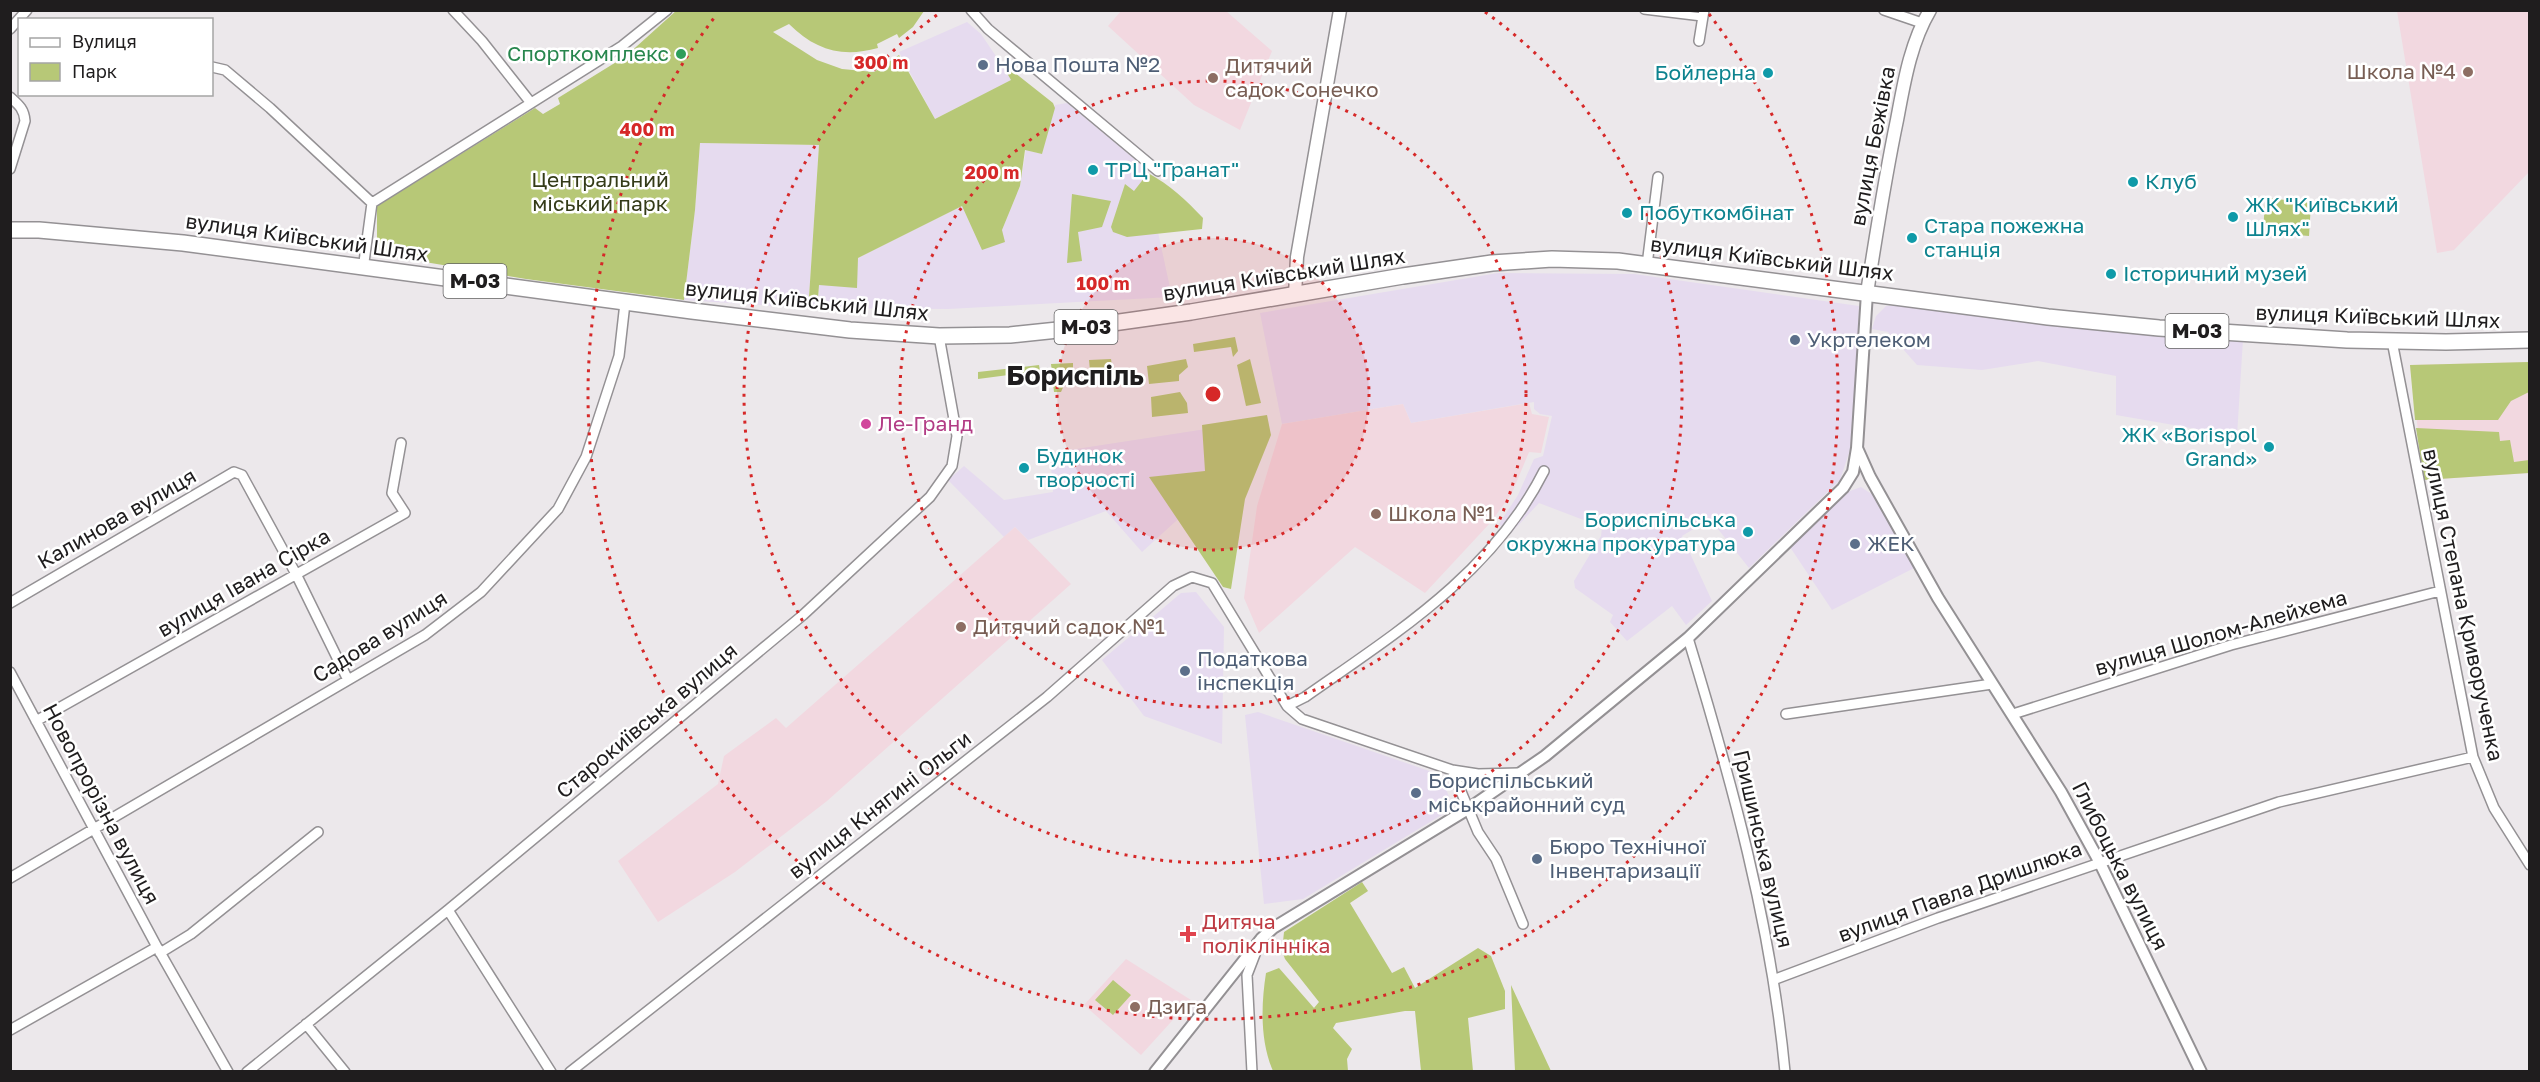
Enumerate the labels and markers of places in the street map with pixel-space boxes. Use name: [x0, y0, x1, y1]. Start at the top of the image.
place label: Спорткомплекс: [507, 40, 669, 66]
marker: Спорткомплекс: [674, 47, 688, 61]
place label: Нова Пошта №2: [995, 51, 1160, 77]
place label: Дитячий садок Сонечко: [1225, 52, 1379, 102]
marker: Нова Пошта №2: [976, 58, 990, 72]
place label: Школа №4: [2346, 58, 2456, 84]
place label: Бойлерна: [1655, 59, 1756, 85]
marker: Школа №4: [2461, 65, 2475, 79]
marker: Бойлерна: [1761, 66, 1775, 80]
marker: Дитячий садок Сонечко: [1206, 71, 1220, 85]
place label: ТРЦ "Гранат": [1105, 156, 1239, 182]
marker: ТРЦ "Гранат": [1086, 163, 1100, 177]
place label: Клуб: [2145, 168, 2197, 194]
marker: Клуб: [2126, 175, 2140, 189]
place label: ЖК "Київський Шлях": [2245, 191, 2398, 241]
place label: Побуткомбінат: [1639, 199, 1794, 225]
marker: Побуткомбінат: [1620, 206, 1634, 220]
marker: ЖК "Київський Шлях": [2226, 210, 2240, 224]
place label: Стара пожежна станція: [1924, 212, 2084, 262]
marker: Стара пожежна станція: [1905, 231, 1919, 245]
place label: Історичний музей: [2123, 260, 2307, 286]
marker: Історичний музей: [2104, 267, 2118, 281]
place label: Укртелеком: [1807, 326, 1931, 352]
marker: Укртелеком: [1788, 333, 1802, 347]
centre of rings: [1203, 384, 1223, 404]
place label: Ле-Гранд: [878, 410, 973, 436]
marker: Ле-Гранд: [859, 417, 873, 431]
place label: ЖК «Borispol Grand»: [2121, 421, 2257, 471]
marker: ЖК «Borispol Grand»: [2262, 440, 2276, 454]
place label: Будинок творчості: [1036, 442, 1135, 492]
marker: Будинок творчості: [1017, 461, 1031, 475]
place label: Школа №1: [1388, 500, 1495, 526]
place label: Бориспільська окружна прокуратура: [1506, 506, 1736, 556]
marker: Школа №1: [1369, 507, 1383, 521]
marker: Бориспільська окружна прокуратура: [1741, 525, 1755, 539]
place label: ЖЕК: [1867, 530, 1915, 556]
marker: ЖЕК: [1848, 537, 1862, 551]
place label: Дитячий садок №1: [973, 613, 1165, 639]
marker: Дитячий садок №1: [954, 620, 968, 634]
place label: Податкова інспекція: [1197, 645, 1308, 695]
marker: Податкова інспекція: [1178, 664, 1192, 678]
place label: Бориспільський міськрайонний суд: [1428, 767, 1625, 817]
marker: Бориспільський міськрайонний суд: [1409, 786, 1423, 800]
place label: Бюро Технічної Інвентаризації: [1549, 833, 1707, 883]
marker: Бюро Технічної Інвентаризації: [1530, 852, 1544, 866]
place label: Дитяча поліклінніка: [1202, 908, 1330, 958]
marker: Дитяча поліклінніка: [1179, 925, 1197, 943]
place label: Дзига: [1147, 993, 1207, 1019]
marker: Дзига: [1128, 1000, 1142, 1014]

